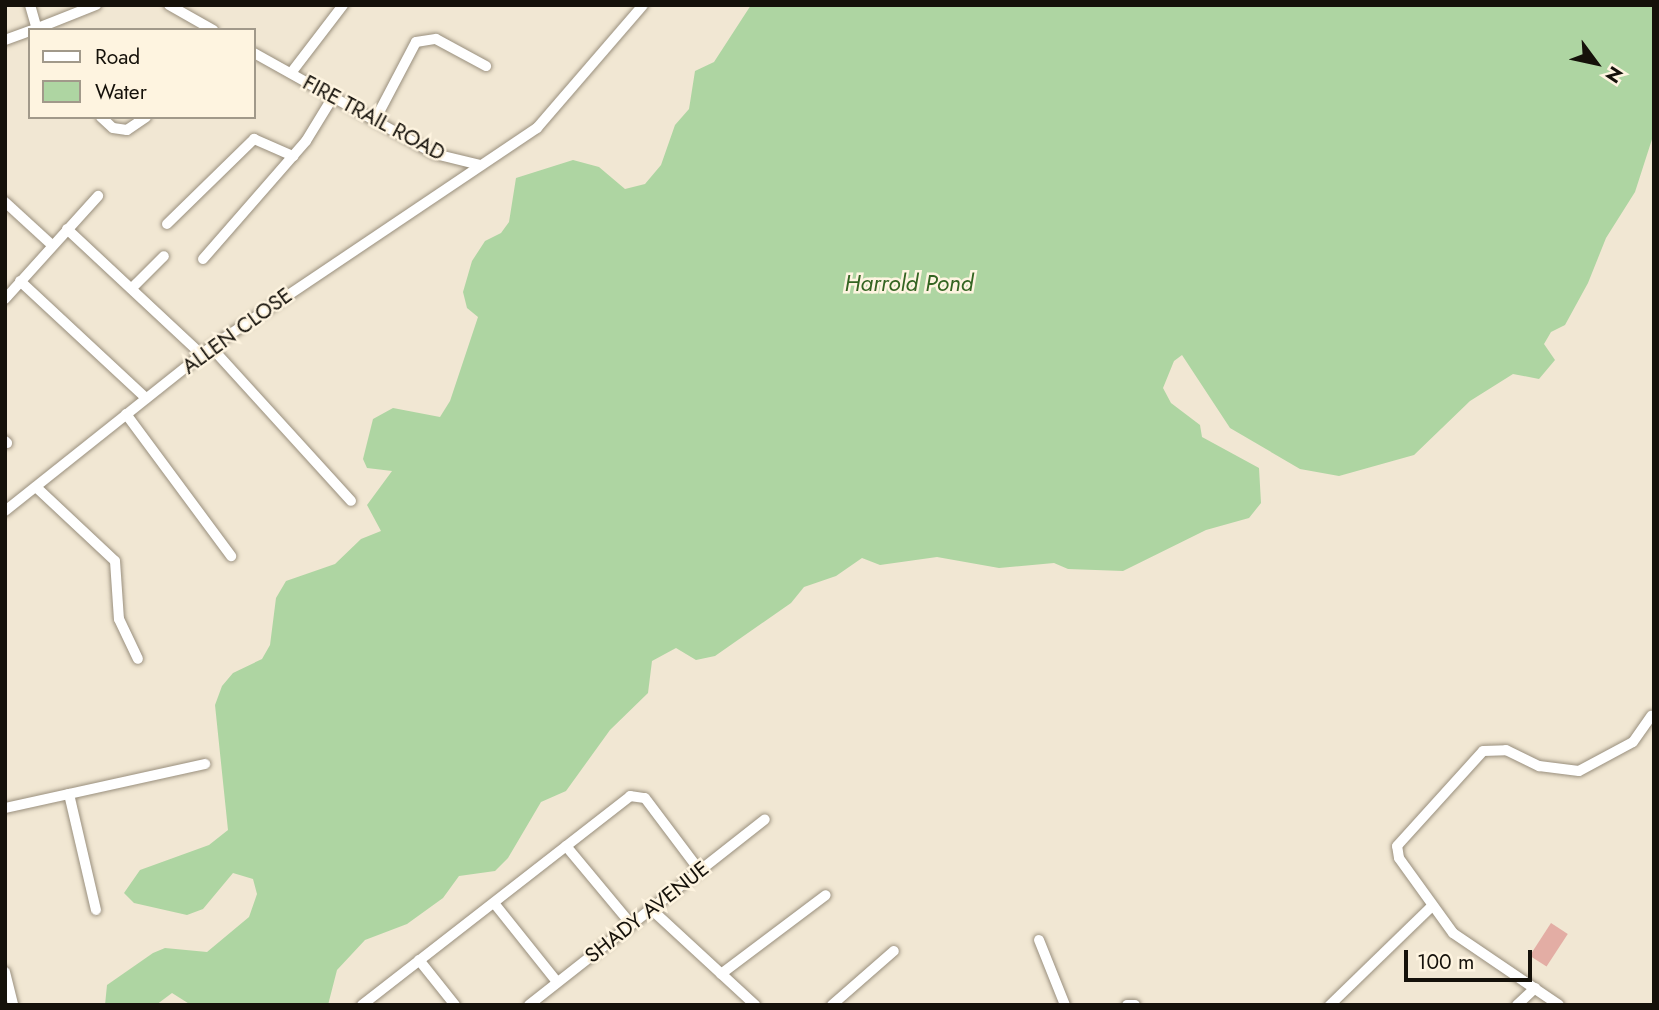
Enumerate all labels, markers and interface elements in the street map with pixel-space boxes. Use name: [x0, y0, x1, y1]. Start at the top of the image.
legend: [28, 28, 256, 119]
north arrow: [1561, 28, 1631, 98]
text: Road: [95, 42, 140, 72]
text: N: [1599, 61, 1629, 88]
street label: FIRE TRAIL ROAD: [299, 70, 449, 166]
text: Water: [95, 77, 147, 107]
water label: Harrold Pond: [845, 269, 973, 297]
street label: ALLEN CLOSE: [177, 283, 297, 379]
street label: SHADY AVENUE: [580, 856, 714, 968]
scale bar: [1407, 936, 1535, 980]
text: 100 m: [1417, 947, 1474, 977]

